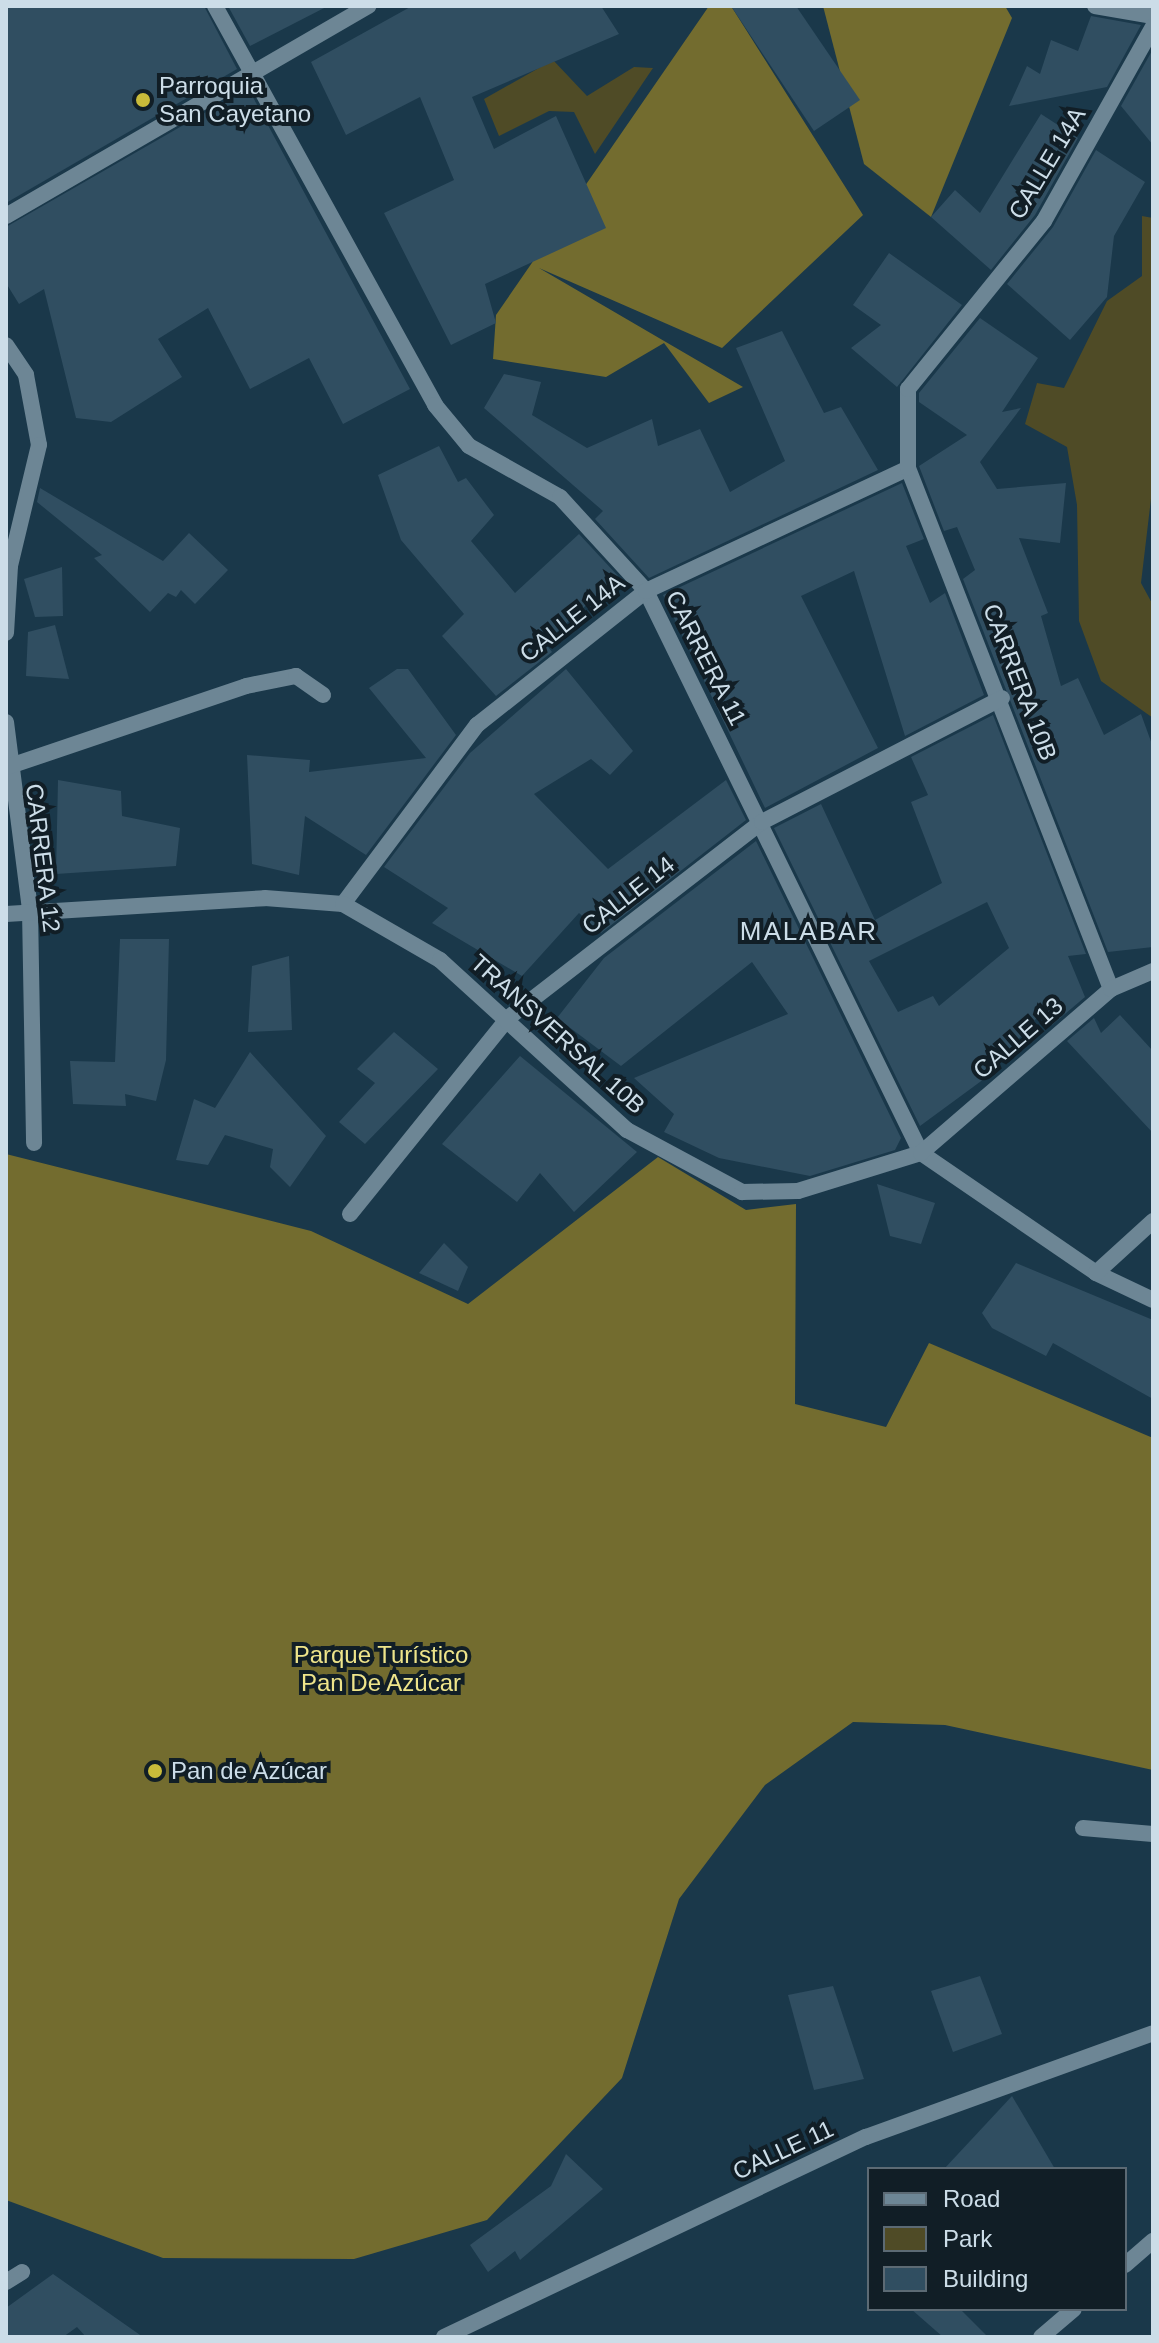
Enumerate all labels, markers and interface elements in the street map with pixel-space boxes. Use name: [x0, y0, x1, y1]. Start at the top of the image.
place label: Parroquia San Cayetano: [159, 72, 311, 128]
marker: Parroquia San Cayetano: [134, 91, 152, 109]
street label: CALLE 14A: [1002, 102, 1092, 224]
street label: CALLE 14A: [514, 568, 630, 668]
street label: CARRERA 11: [659, 585, 753, 731]
street label: CARRERA 10B: [977, 599, 1063, 765]
street label: CARRERA 12: [20, 781, 66, 935]
street label: CALLE 14: [576, 850, 680, 940]
district label: MALABAR: [740, 916, 878, 948]
street label: TRANSVERSAL 10B: [465, 948, 651, 1120]
street label: CALLE 13: [967, 991, 1069, 1085]
park label: Parque Turístico Pan De Azúcar: [293, 1641, 469, 1697]
place label: Pan de Azúcar: [171, 1757, 328, 1785]
marker: Pan de Azúcar: [146, 1762, 164, 1780]
street label: CALLE 11: [728, 2114, 838, 2186]
legend: [867, 2167, 1127, 2311]
text: Road: [943, 2185, 1000, 2212]
text: Park: [943, 2225, 992, 2252]
text: Building: [943, 2265, 1028, 2292]

